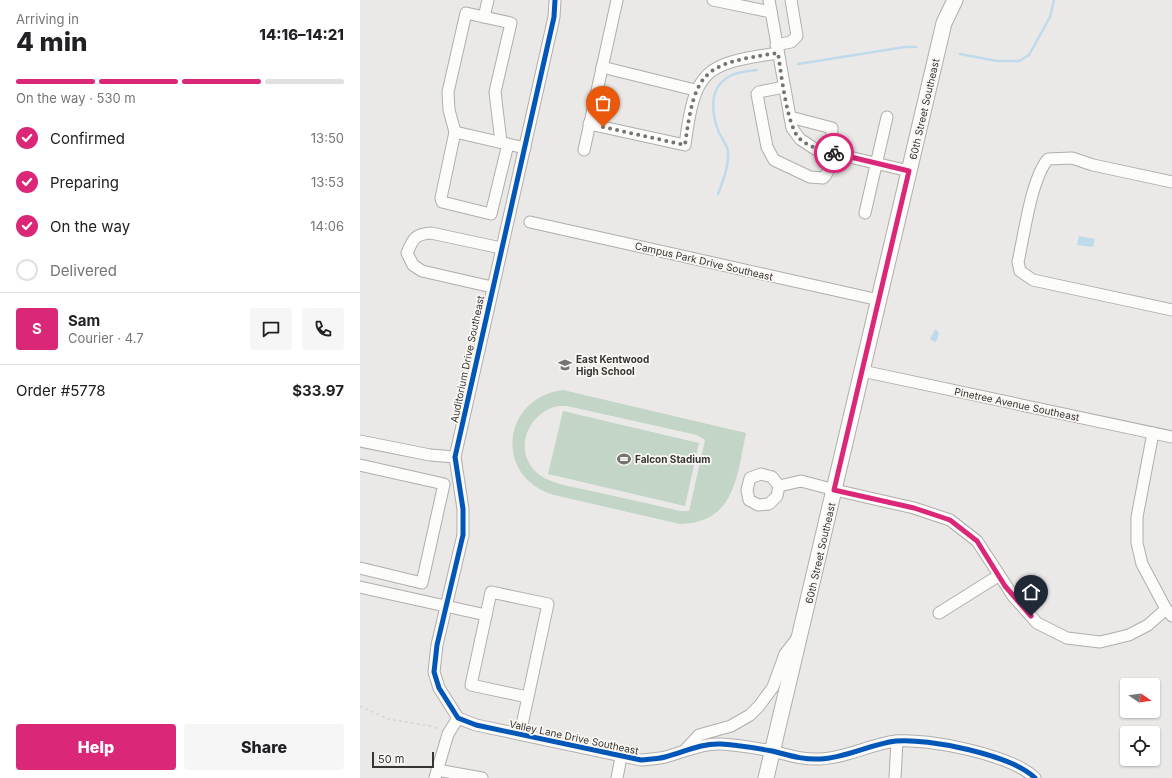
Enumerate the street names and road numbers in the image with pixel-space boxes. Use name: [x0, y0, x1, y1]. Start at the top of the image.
street label: 60th Street Southeast: [907, 57, 942, 161]
street label: Campus Park Drive Southeast: [634, 239, 775, 283]
street label: Auditorium Drive Southeast: [448, 294, 486, 424]
street label: Pinetree Avenue Southeast: [953, 385, 1081, 423]
street label: 60th Street Southeast: [803, 501, 838, 605]
street label: Valley Lane Drive Southeast: [508, 717, 641, 757]

